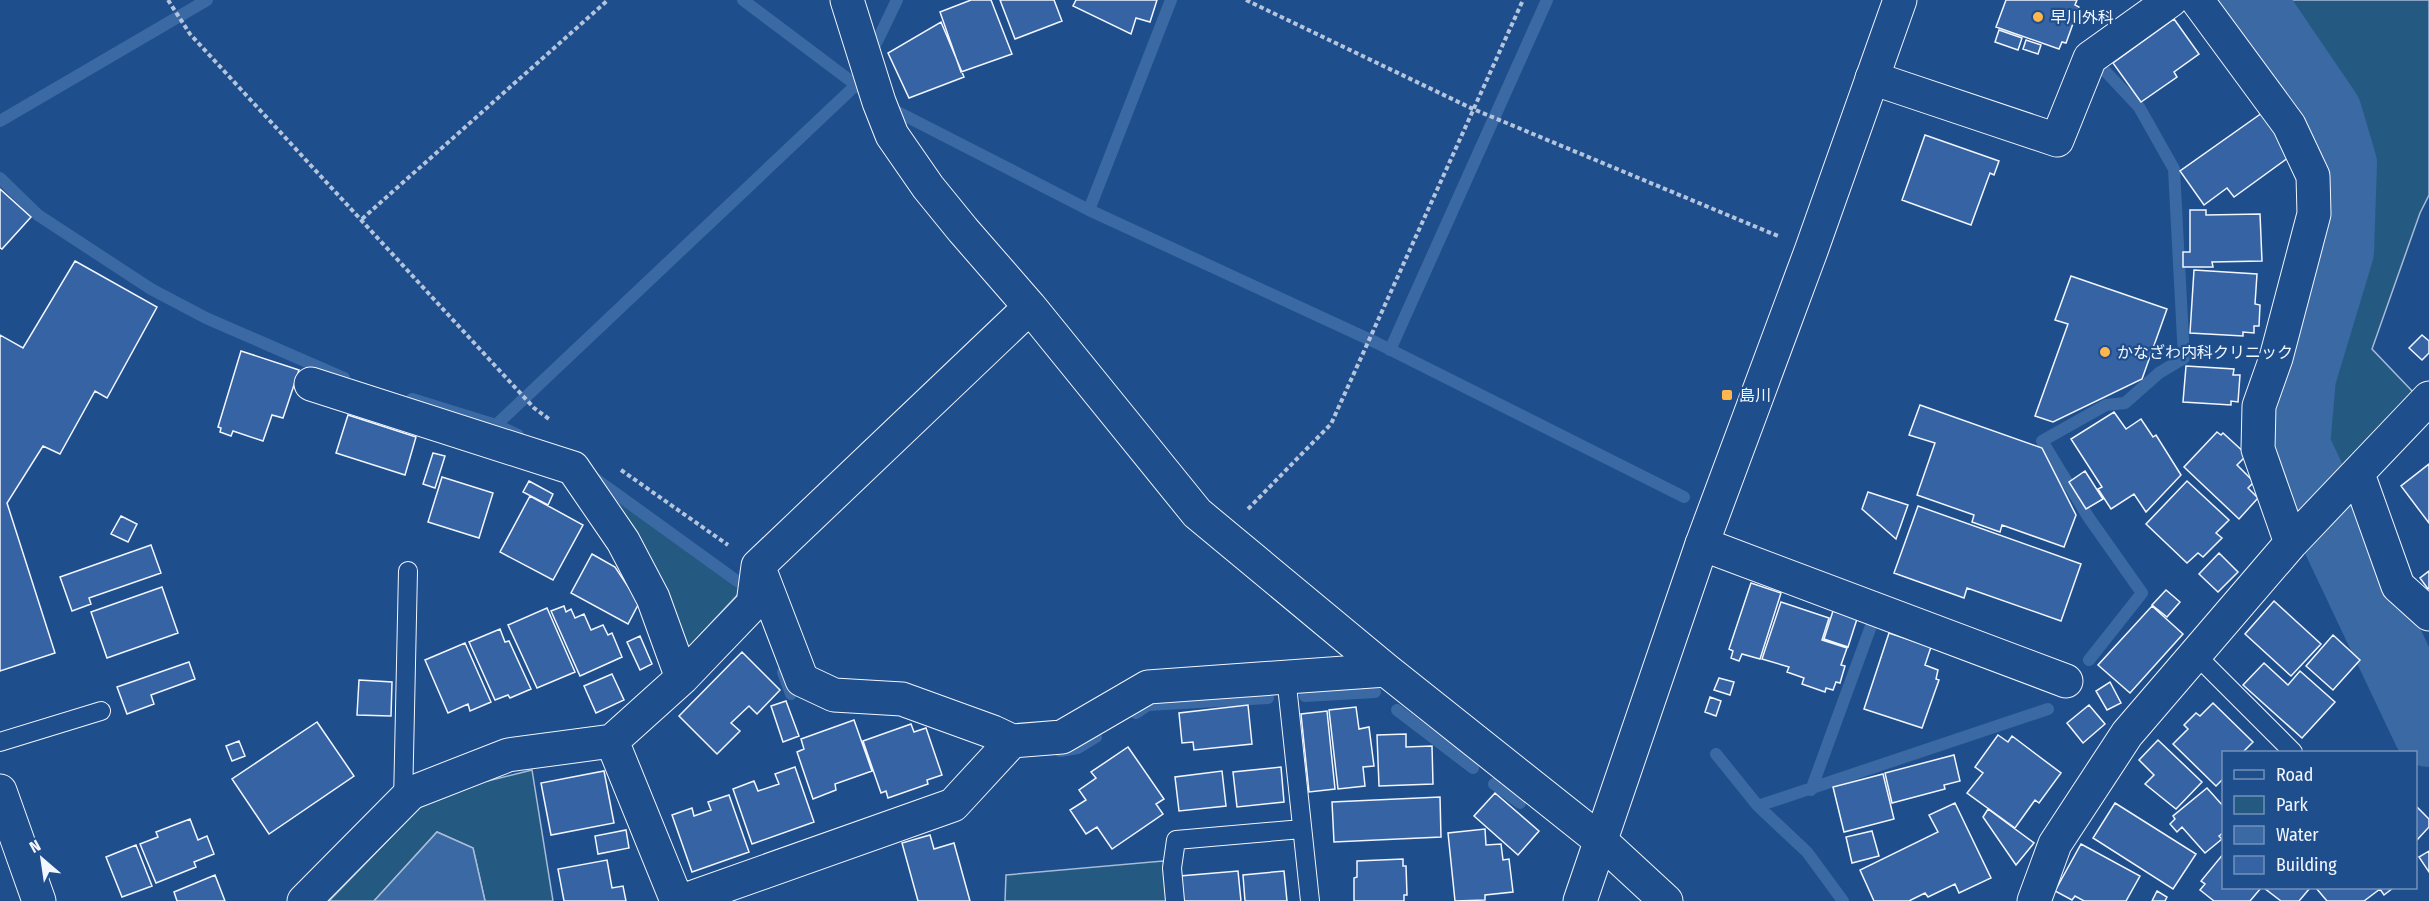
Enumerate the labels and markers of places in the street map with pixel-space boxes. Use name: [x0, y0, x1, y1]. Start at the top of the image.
place label: 早川外科: [2050, 8, 2114, 27]
marker: 早川外科: [2031, 10, 2045, 24]
place label: かなざわ内科クリニック: [2117, 343, 2293, 362]
marker: かなざわ内科クリニック: [2098, 345, 2112, 359]
place label: 島川: [1739, 386, 1771, 405]
marker: 島川: [1720, 388, 1734, 402]

